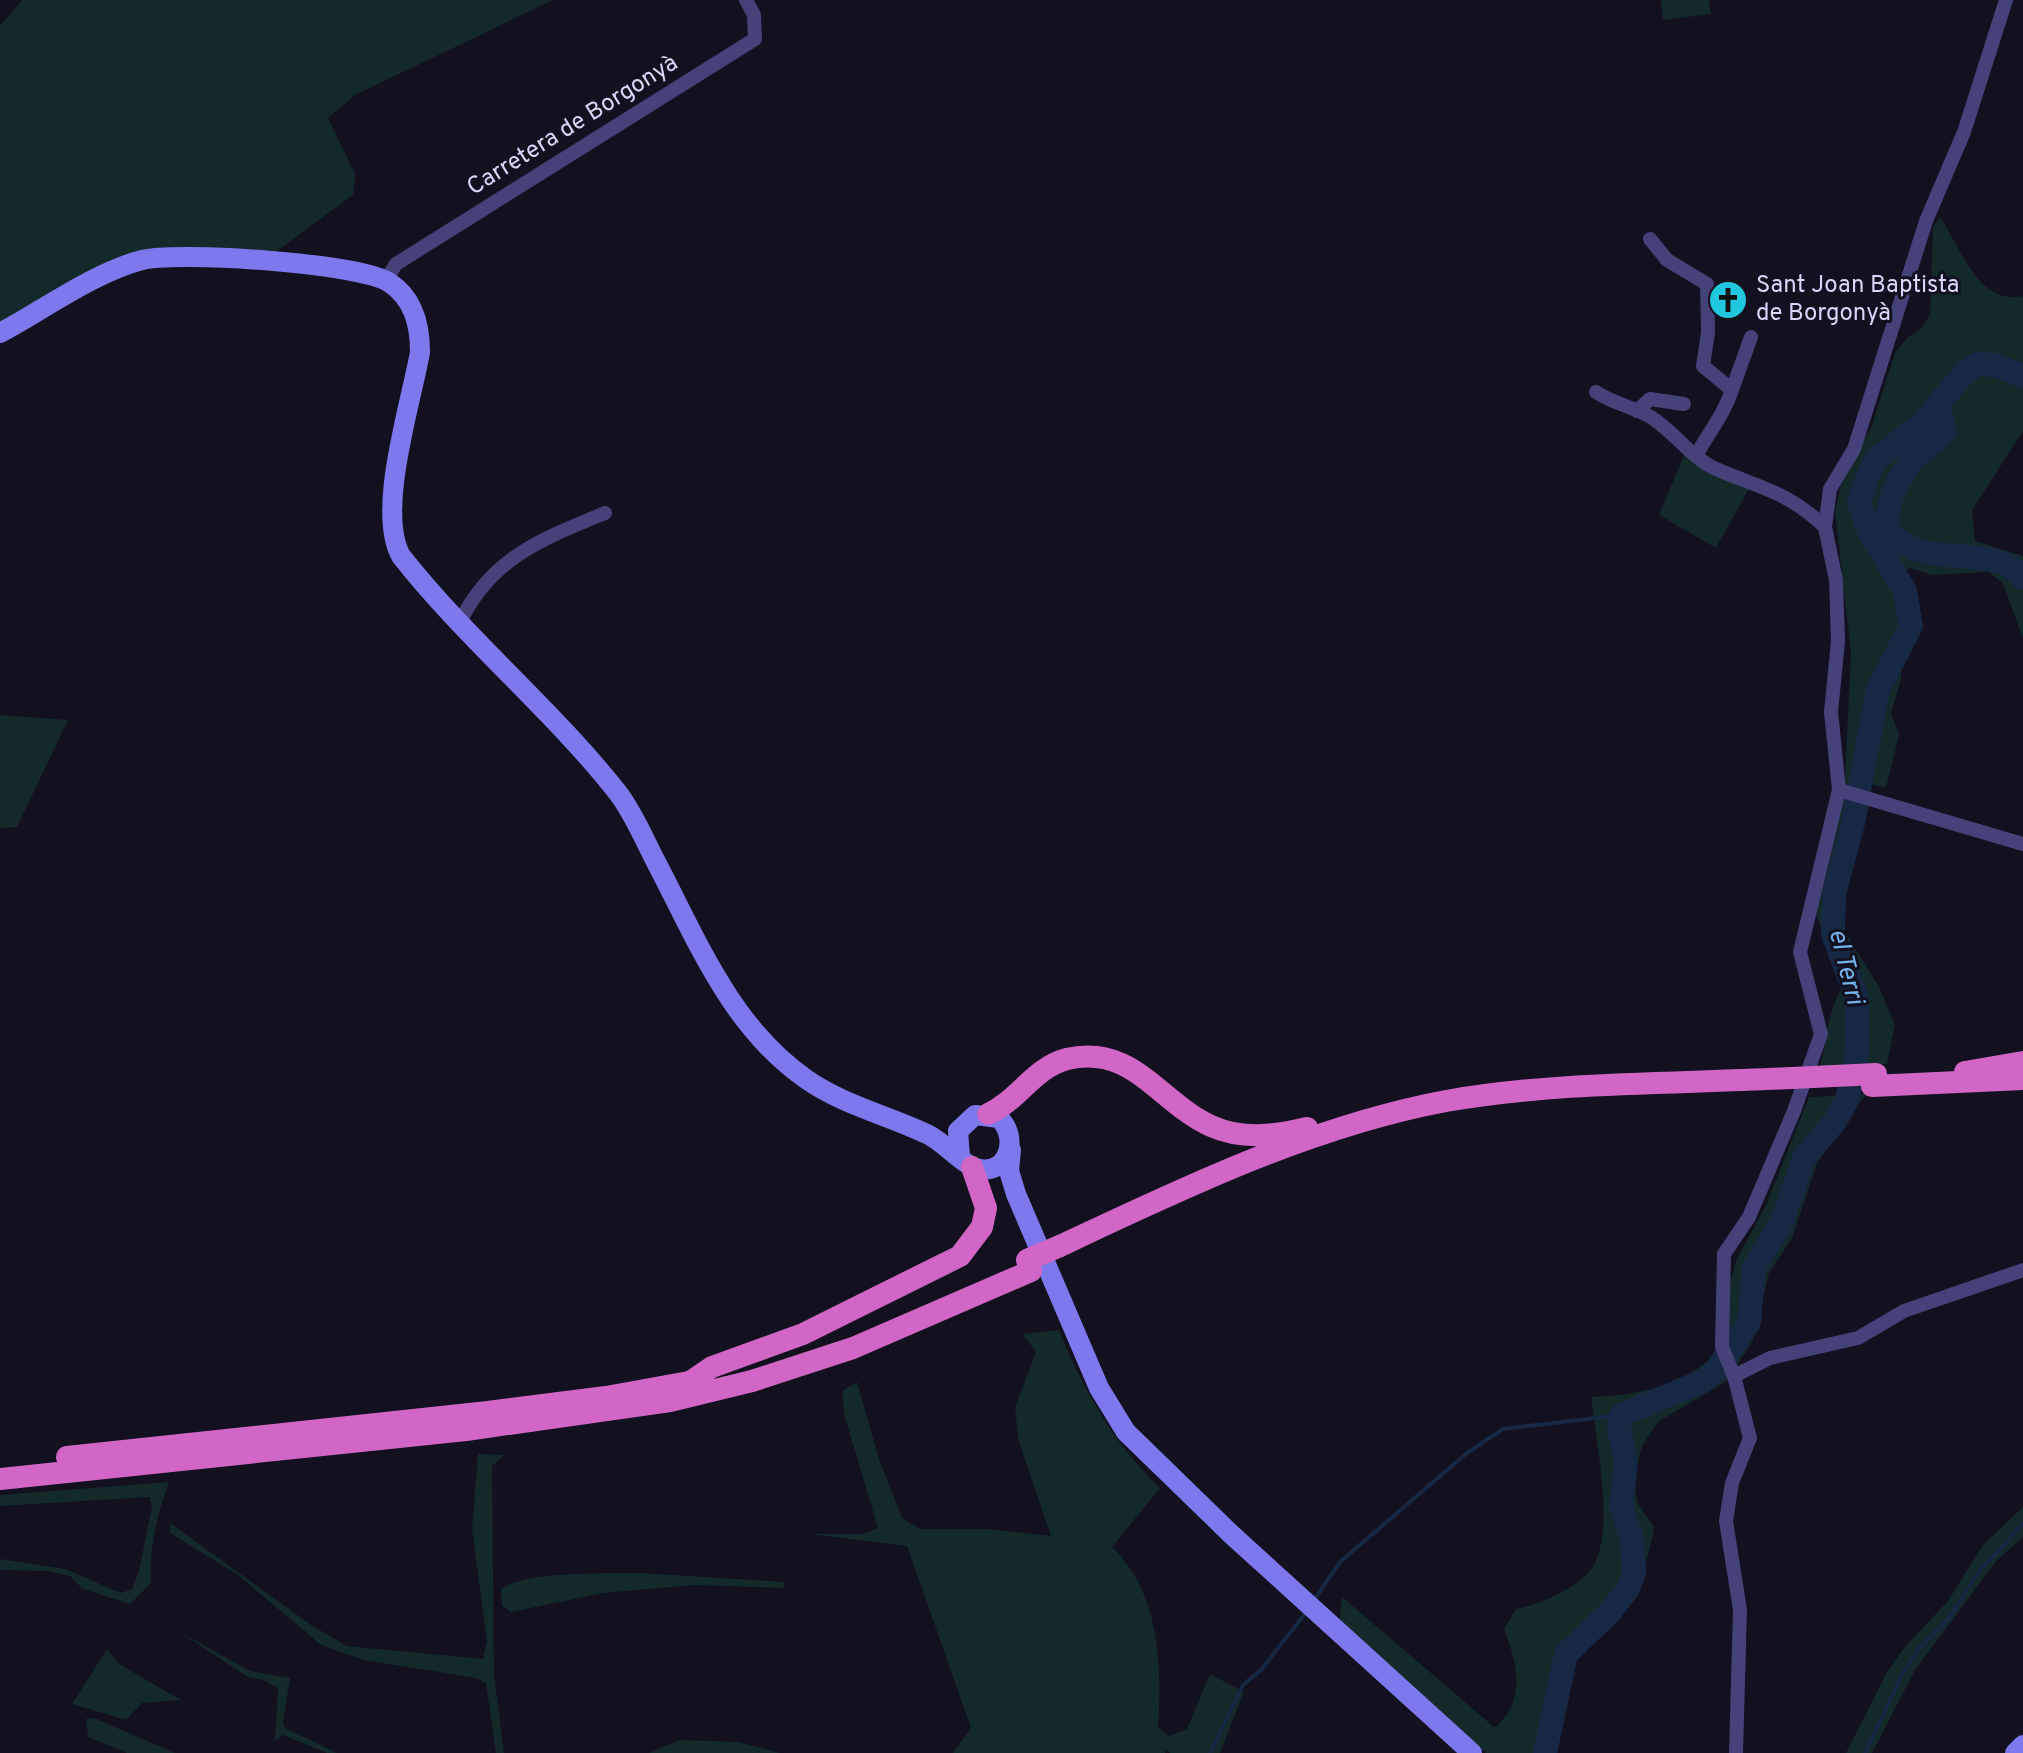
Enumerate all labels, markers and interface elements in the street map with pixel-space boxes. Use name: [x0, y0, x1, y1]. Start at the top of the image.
street label: Carretera de Borgonyà: [462, 49, 684, 203]
place label: Sant Joan Baptista de Borgonyà: [1756, 271, 1959, 329]
church icon: Sant Joan Baptista de Borgonyà: [1707, 279, 1749, 321]
water label: el Terri: [1820, 926, 1871, 1010]

